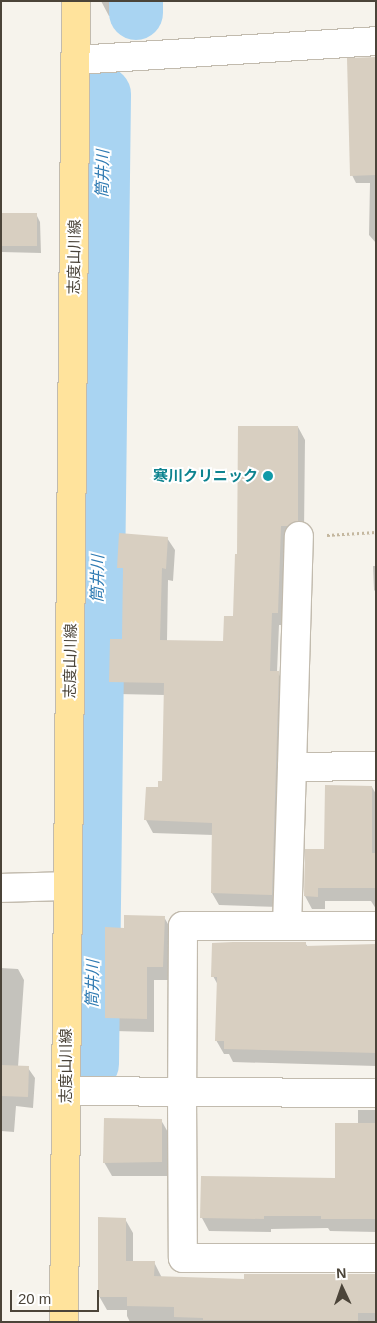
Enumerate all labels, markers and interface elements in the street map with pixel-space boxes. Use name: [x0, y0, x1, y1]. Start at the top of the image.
water label: 筒井川: [93, 150, 113, 198]
street label: 志度山川線: [64, 219, 84, 295]
place label: 寒川クリニック: [153, 467, 258, 485]
marker: 寒川クリニック: [262, 470, 274, 482]
water label: 筒井川: [88, 555, 108, 603]
street label: 志度山川線: [60, 623, 80, 699]
water label: 筒井川: [83, 960, 103, 1008]
street label: 志度山川線: [57, 1029, 75, 1103]
north arrow: [317, 1263, 367, 1313]
text: N: [336, 1265, 347, 1281]
scale bar: [12, 1280, 101, 1312]
text: 20 m: [18, 1290, 51, 1307]

